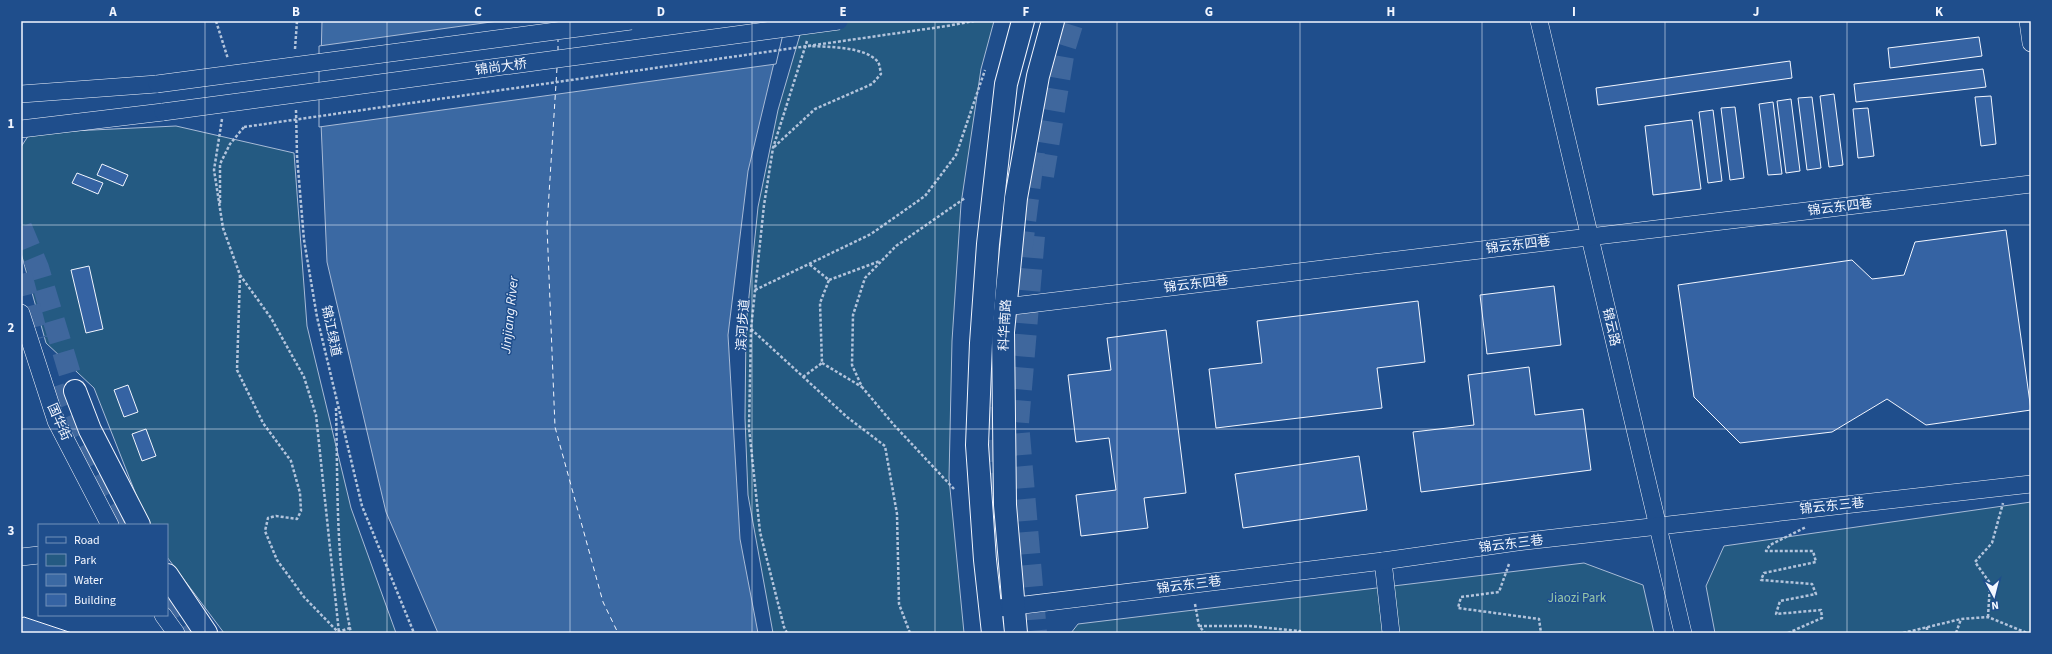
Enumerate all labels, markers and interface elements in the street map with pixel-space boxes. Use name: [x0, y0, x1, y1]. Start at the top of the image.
text: A: [108, 3, 117, 21]
text: B: [292, 3, 300, 21]
text: C: [474, 3, 482, 21]
text: D: [657, 3, 665, 21]
text: E: [839, 3, 847, 21]
text: F: [1023, 3, 1030, 21]
text: G: [1205, 3, 1213, 21]
text: H: [1387, 3, 1395, 21]
text: I: [1572, 3, 1576, 21]
text: J: [1753, 3, 1759, 21]
text: K: [1935, 3, 1944, 21]
street label: 锦尚大桥: [474, 54, 528, 80]
text: 1: [8, 115, 15, 133]
street label: 锦云东四巷: [1807, 194, 1873, 220]
street label: 锦云东四巷: [1485, 232, 1551, 258]
street label: 锦云东四巷: [1163, 271, 1229, 297]
water label: Jinjiang River: [496, 274, 524, 356]
street label: 滨河步道: [732, 298, 754, 352]
street label: 科华南路: [995, 299, 1015, 351]
street label: 锦江绿道: [317, 304, 345, 358]
street label: 锦云路: [1598, 306, 1624, 348]
text: 2: [8, 319, 15, 337]
street label: 国华街: [43, 401, 75, 443]
street label: 锦云东三巷: [1799, 494, 1865, 518]
text: 3: [8, 522, 15, 540]
legend: [38, 524, 168, 616]
street label: 锦云东三巷: [1478, 531, 1544, 557]
text: Road: [74, 532, 100, 549]
text: Park: [74, 552, 96, 569]
text: Water: [74, 572, 104, 589]
street label: 锦云东三巷: [1156, 572, 1222, 598]
north arrow: [1974, 576, 2014, 616]
park label: Jiaozi Park: [1548, 589, 1607, 607]
text: Building: [74, 592, 116, 609]
text: N: [1991, 598, 2000, 613]

